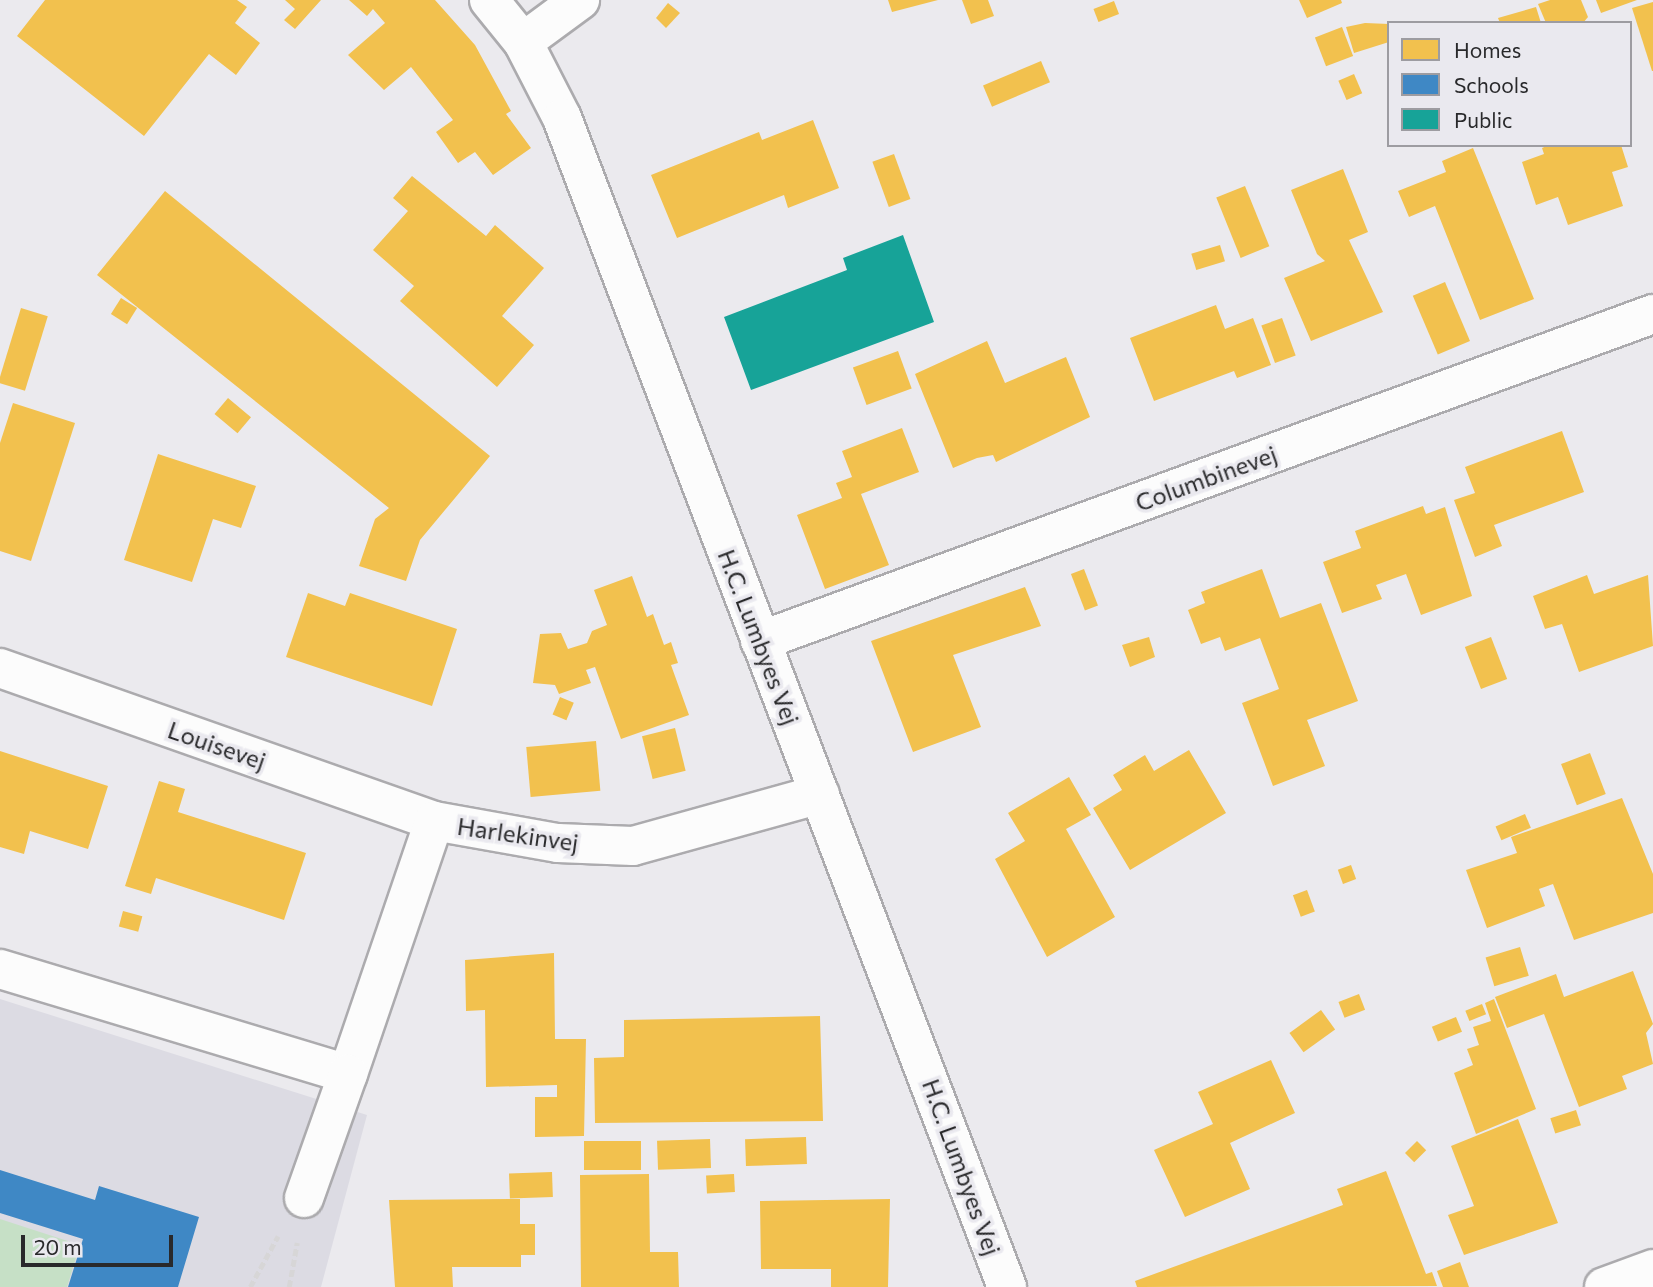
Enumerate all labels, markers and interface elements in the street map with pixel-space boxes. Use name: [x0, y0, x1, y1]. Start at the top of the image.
legend: [1387, 21, 1632, 147]
text: Homes: [1454, 37, 1521, 62]
text: Schools: [1454, 72, 1529, 97]
text: Public: [1454, 107, 1512, 132]
street label: Columbinevej: [1131, 439, 1281, 517]
street label: H.C. Lumbyes Vej: [712, 545, 806, 729]
street label: Louisevej: [164, 715, 270, 775]
street label: Harlekinvej: [455, 811, 581, 857]
street label: H.C. Lumbyes Vej: [917, 1075, 1007, 1259]
scale bar: [24, 1220, 177, 1264]
text: 20 m: [34, 1234, 82, 1259]

